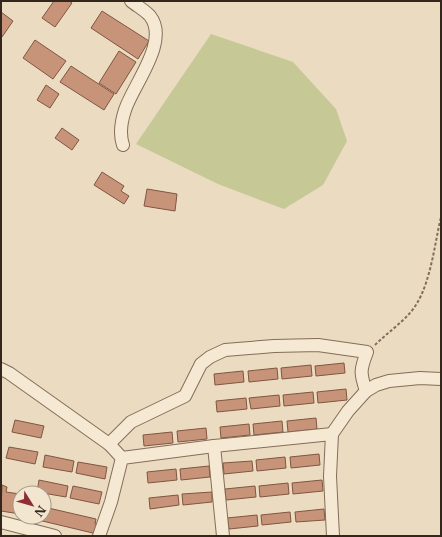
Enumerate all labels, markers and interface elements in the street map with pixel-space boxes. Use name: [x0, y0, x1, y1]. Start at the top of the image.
north arrow: [12, 485, 52, 525]
text: N: [31, 503, 49, 520]

